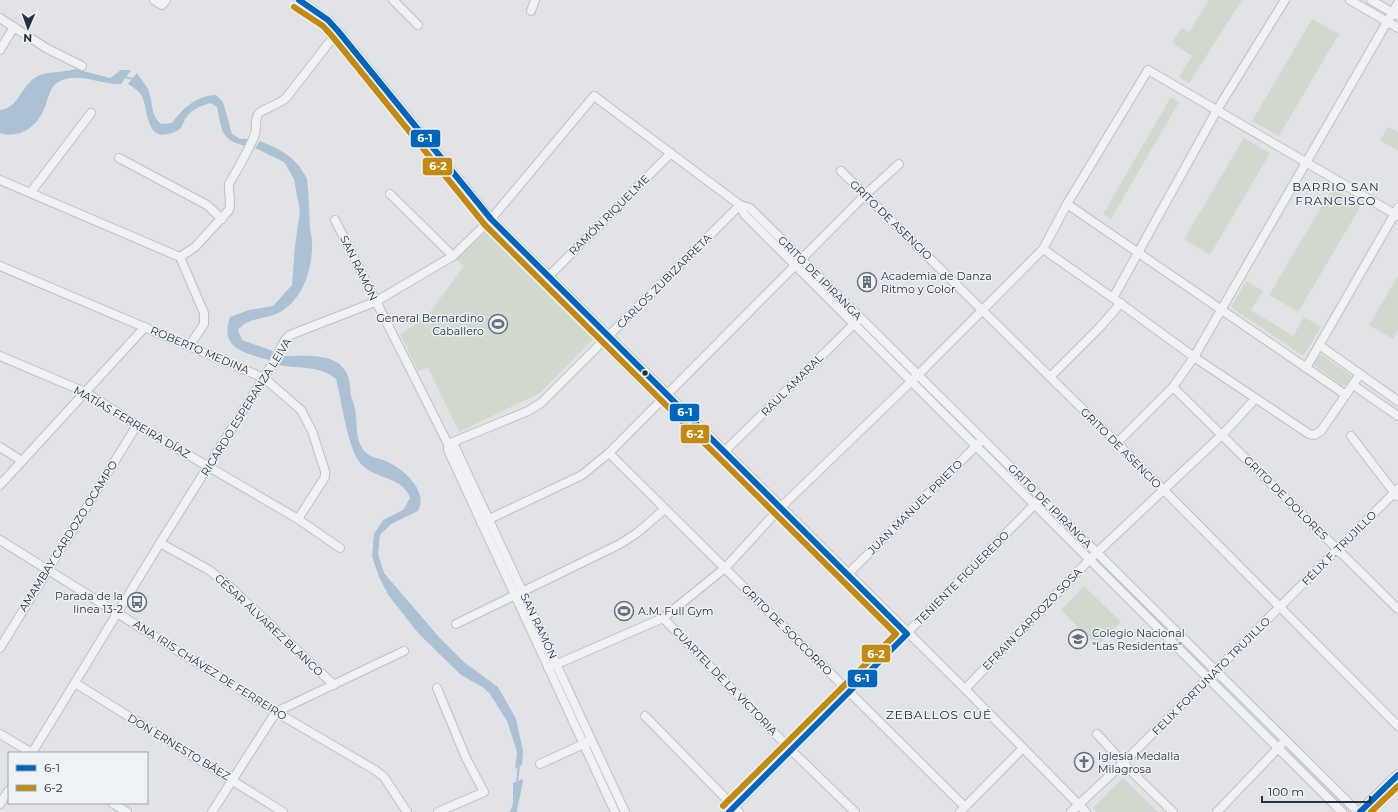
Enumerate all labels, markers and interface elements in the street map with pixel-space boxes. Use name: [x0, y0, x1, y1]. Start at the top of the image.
north arrow: [8, 8, 48, 48]
text: N: [23, 31, 32, 45]
line badge: 6-1: [410, 129, 441, 148]
text: 6-1: [417, 131, 433, 145]
line badge: 6-2: [422, 157, 453, 176]
text: 6-2: [429, 159, 447, 173]
street label: RAMÓN RIQUELME: [566, 172, 652, 258]
street label: GRITO DE ASENCIO: [847, 177, 935, 263]
district label: BARRIO SAN FRANCISCO: [1292, 179, 1380, 208]
street label: CARLOS ZUBIZARRETA: [614, 231, 714, 331]
street label: SAN RAMÓN: [337, 233, 381, 303]
street label: GRITO DE IPIRANGA: [775, 233, 865, 323]
place label: Academia de Danza Ritmo y Color: [881, 269, 992, 296]
building icon: Academia de Danza Ritmo y Color: [856, 271, 878, 293]
place label: General Bernardino Caballero: [376, 311, 484, 338]
sports icon: General Bernardino Caballero: [487, 313, 509, 335]
street label: ROBERTO MEDINA: [148, 323, 252, 377]
street label: RICARDO ESPERANZA LEIVA: [198, 335, 294, 479]
street label: RAUL AMARAL: [758, 351, 826, 419]
unlabelled marker: [640, 368, 650, 378]
street label: MATÍAS FERREIRA DÍAZ: [71, 383, 193, 461]
line badge: 6-1: [669, 403, 700, 422]
text: 6-1: [677, 405, 693, 419]
street label: GRITO DE ASENCIO: [1078, 405, 1164, 491]
line badge: 6-2: [680, 424, 710, 444]
text: 6-2: [686, 427, 704, 441]
street label: GRITO DE DOLORES: [1241, 453, 1331, 543]
street label: JUAN MANUEL PRIETO: [864, 457, 965, 558]
street label: AMAMBAY CARDOZO OCAMPO: [16, 458, 120, 614]
street label: GRITO DE IPIRANGA: [1005, 461, 1095, 551]
street label: FÉLIX F. TRUJILLO: [1299, 508, 1379, 588]
street label: TENIENTE FIGUEREDO: [912, 528, 1012, 628]
street label: EFRAIN CARDOZO SOSA: [979, 565, 1085, 673]
street label: CÉSAR ÁLVAREZ BLANCO: [212, 571, 326, 679]
street label: GRITO DE SOCCORRO: [739, 582, 835, 678]
place label: Parada de la linea 13-2: [55, 589, 123, 616]
bus stop icon: Parada de la linea 13-2: [126, 591, 148, 613]
street label: SAN RAMÓN: [518, 591, 560, 661]
sports icon: A.M. Full Gym: [613, 600, 635, 622]
place label: A.M. Full Gym: [638, 604, 713, 618]
street label: FELIX FORTUNATO TRUJILLO: [1149, 614, 1273, 738]
street label: ANA IRIS CHÁVEZ DE FERREIRO: [131, 617, 289, 723]
street label: CUARTEL DE LA VICTORIA: [670, 624, 780, 738]
place label: Colegio Nacional "Las Residentas": [1092, 626, 1185, 653]
school or university icon: Colegio Nacional "Las Residentas": [1067, 628, 1089, 650]
line badge: 6-2: [861, 644, 891, 663]
text: 6-2: [867, 647, 885, 661]
line badge: 6-1: [847, 669, 878, 688]
text: 6-1: [854, 671, 870, 685]
district label: ZEBALLOS CUÉ: [886, 707, 992, 722]
street label: DON ERNESTO BÁEZ: [125, 711, 233, 783]
place label: Iglesia Medalla Milagrosa: [1098, 749, 1180, 776]
church icon: Iglesia Medalla Milagrosa: [1073, 751, 1095, 773]
legend: [8, 752, 148, 804]
text: 6-1: [44, 760, 60, 775]
scale bar: [1262, 778, 1370, 804]
text: 6-2: [44, 780, 63, 795]
text: 100 m: [1268, 784, 1304, 799]

